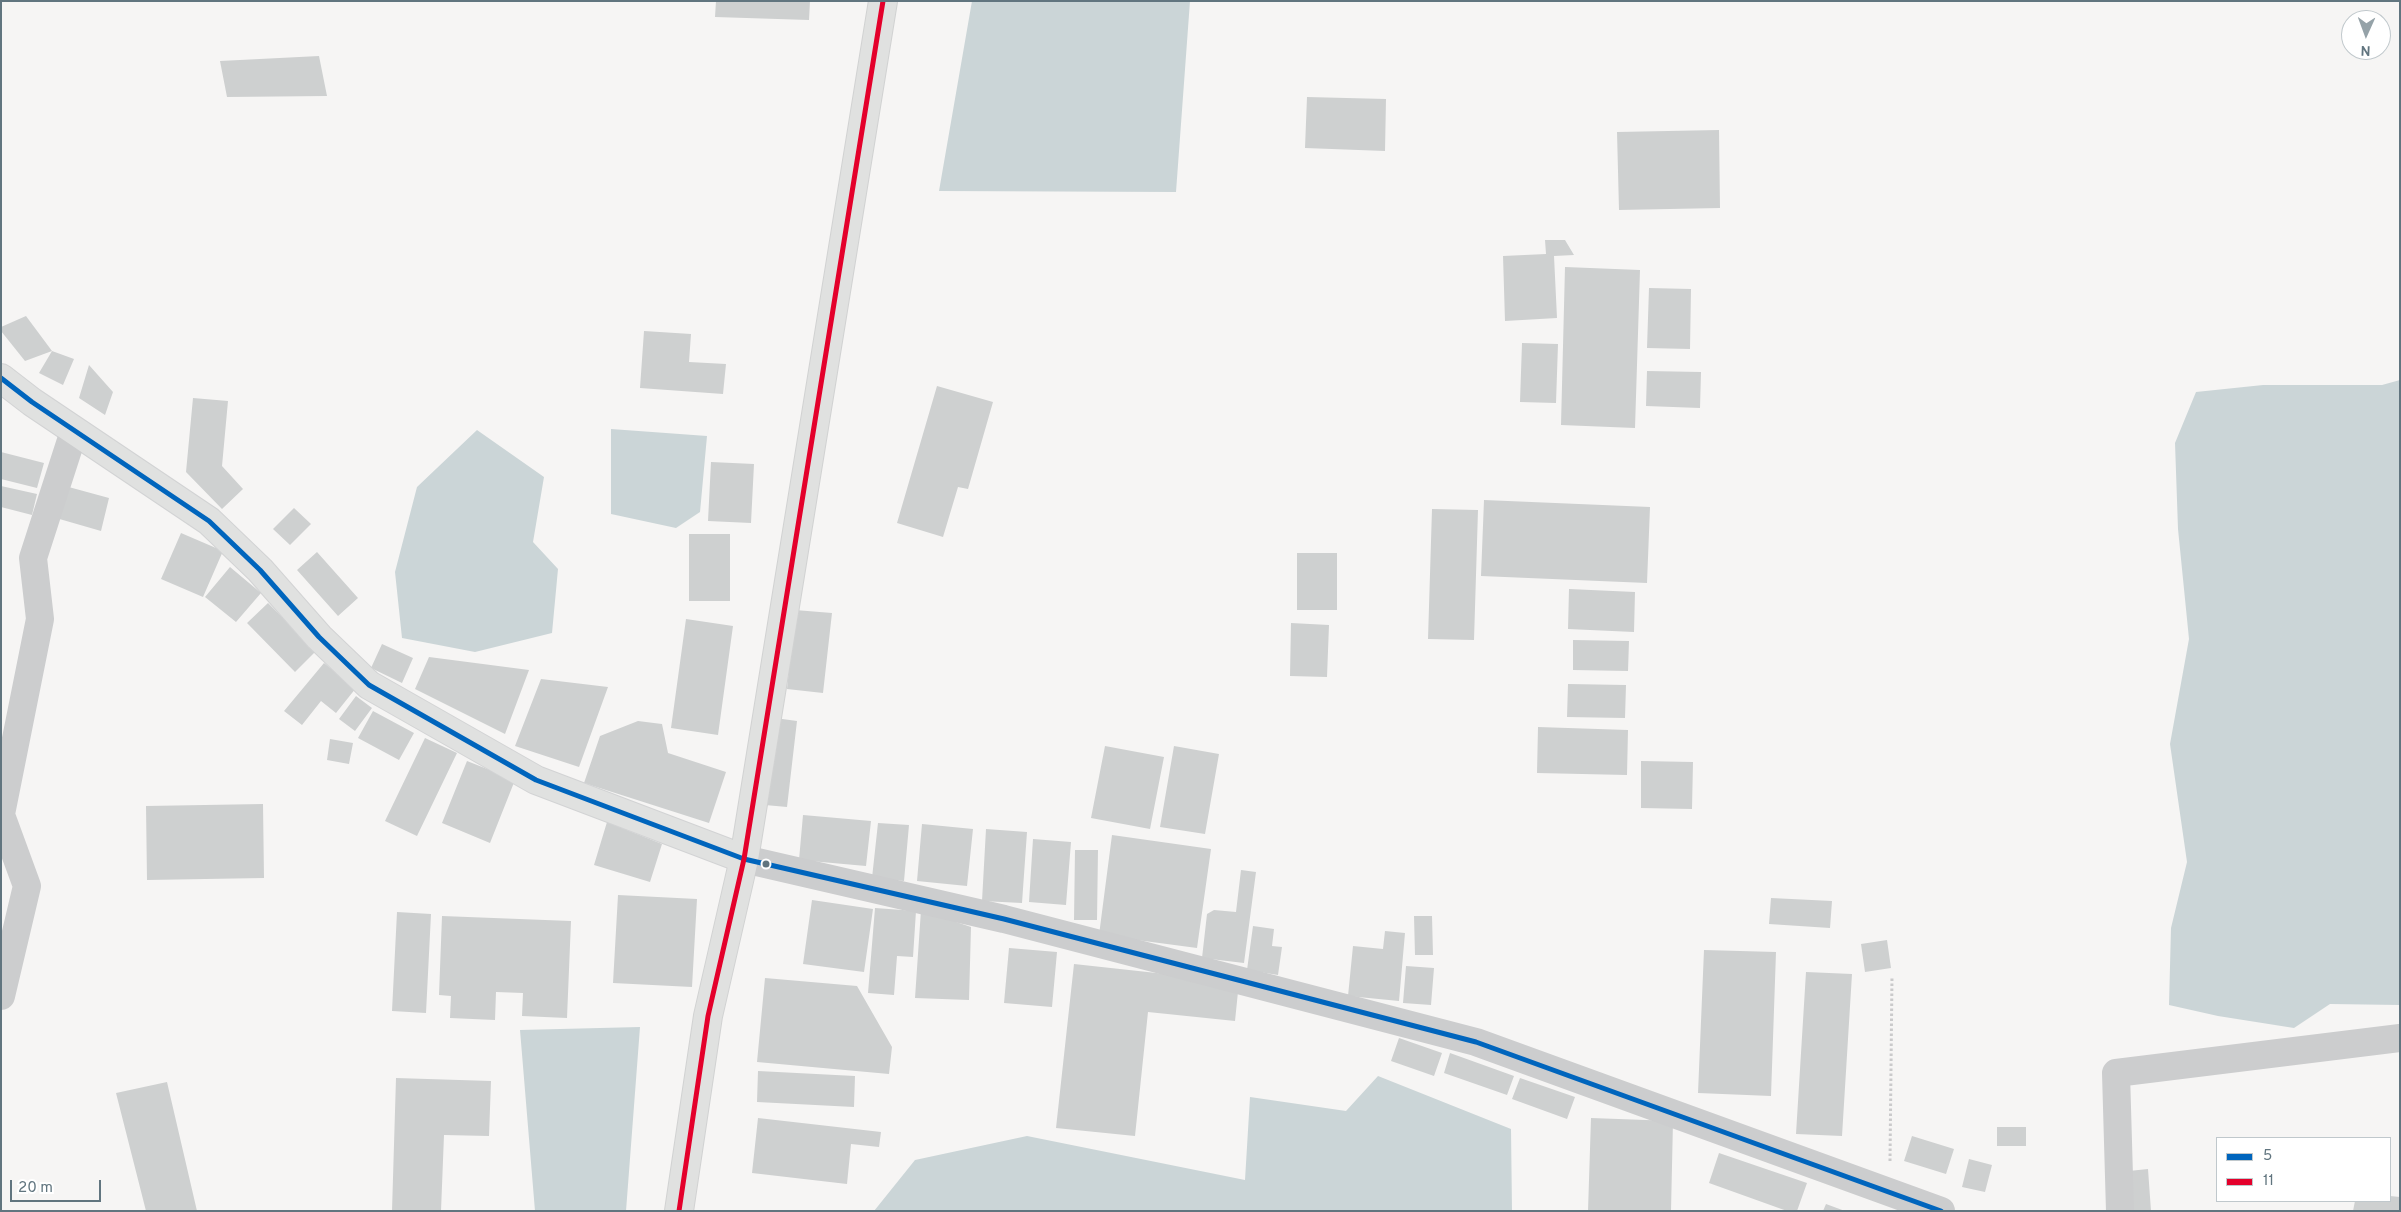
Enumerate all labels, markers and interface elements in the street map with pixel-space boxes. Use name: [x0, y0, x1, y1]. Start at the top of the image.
north arrow: [2341, 10, 2391, 60]
text: N: [2360, 41, 2371, 58]
unlabelled marker: [761, 859, 771, 869]
legend: [2216, 1137, 2391, 1202]
text: 5: [2263, 1147, 2272, 1166]
scale bar: [12, 1170, 104, 1202]
text: 11: [2263, 1172, 2274, 1191]
text: 20 m: [18, 1179, 53, 1198]

